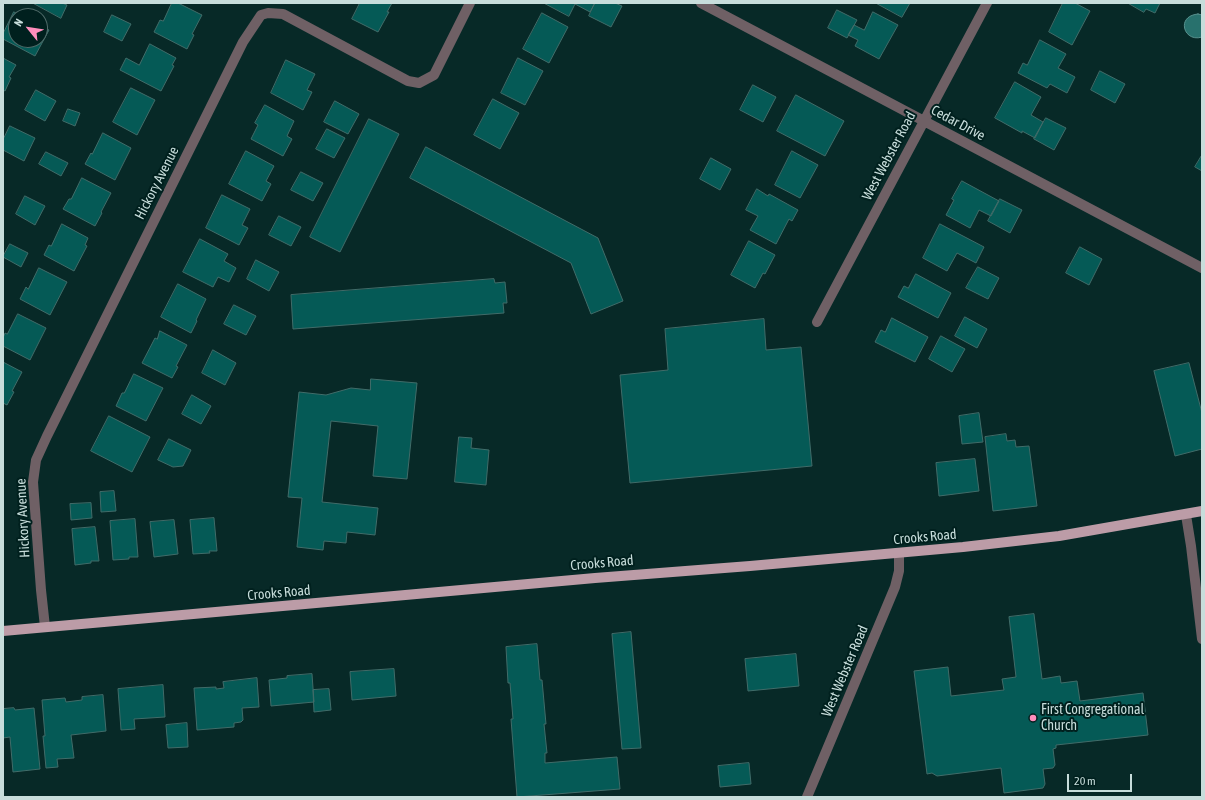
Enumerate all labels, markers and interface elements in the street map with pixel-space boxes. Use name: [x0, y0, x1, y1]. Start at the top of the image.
north arrow: [8, 8, 48, 48]
text: N: [12, 17, 25, 28]
street label: Cedar Drive: [928, 102, 988, 144]
street label: West Webster Road: [859, 109, 919, 203]
street label: Hickory Avenue: [131, 144, 183, 222]
street label: Hickory Avenue: [13, 478, 33, 558]
street label: Crooks Road: [893, 526, 957, 548]
street label: Crooks Road: [570, 552, 634, 574]
street label: Crooks Road: [247, 582, 311, 604]
street label: West Webster Road: [818, 623, 872, 719]
place label: First Congregational Church: [1041, 702, 1144, 734]
marker: First Congregational Church: [1028, 713, 1038, 723]
scale bar: [1069, 766, 1134, 792]
text: 20 m: [1074, 774, 1096, 788]

